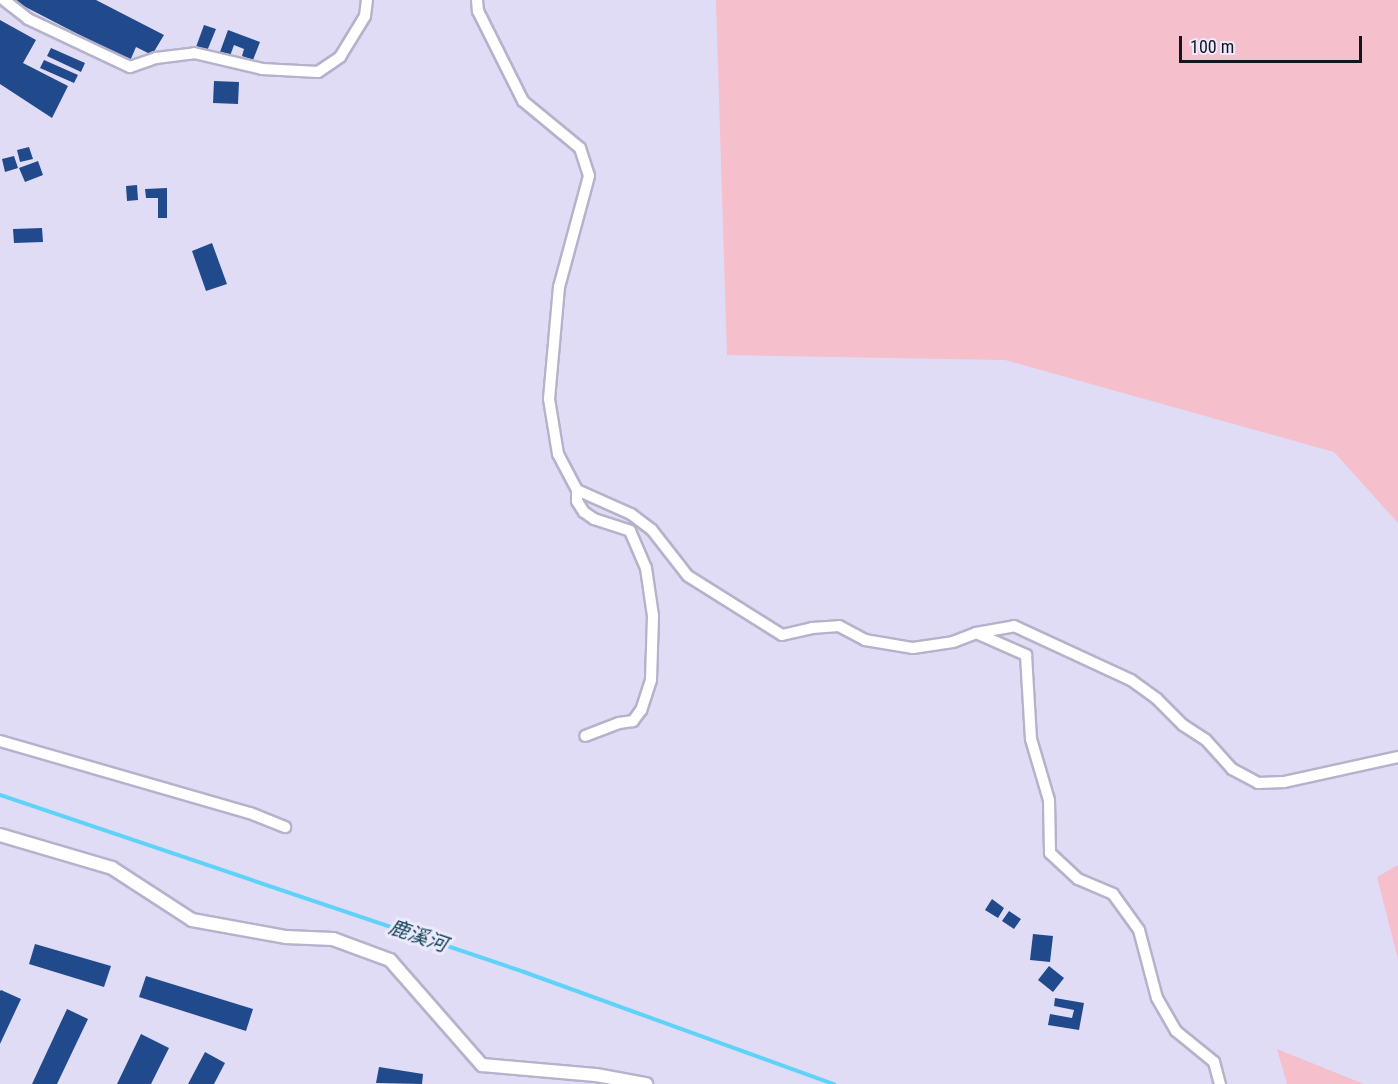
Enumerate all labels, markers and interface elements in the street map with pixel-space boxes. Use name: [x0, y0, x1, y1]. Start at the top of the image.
scale bar: [1182, 24, 1365, 62]
text: 100 m: [1190, 36, 1234, 57]
water label: 鹿溪河: [386, 915, 450, 957]

